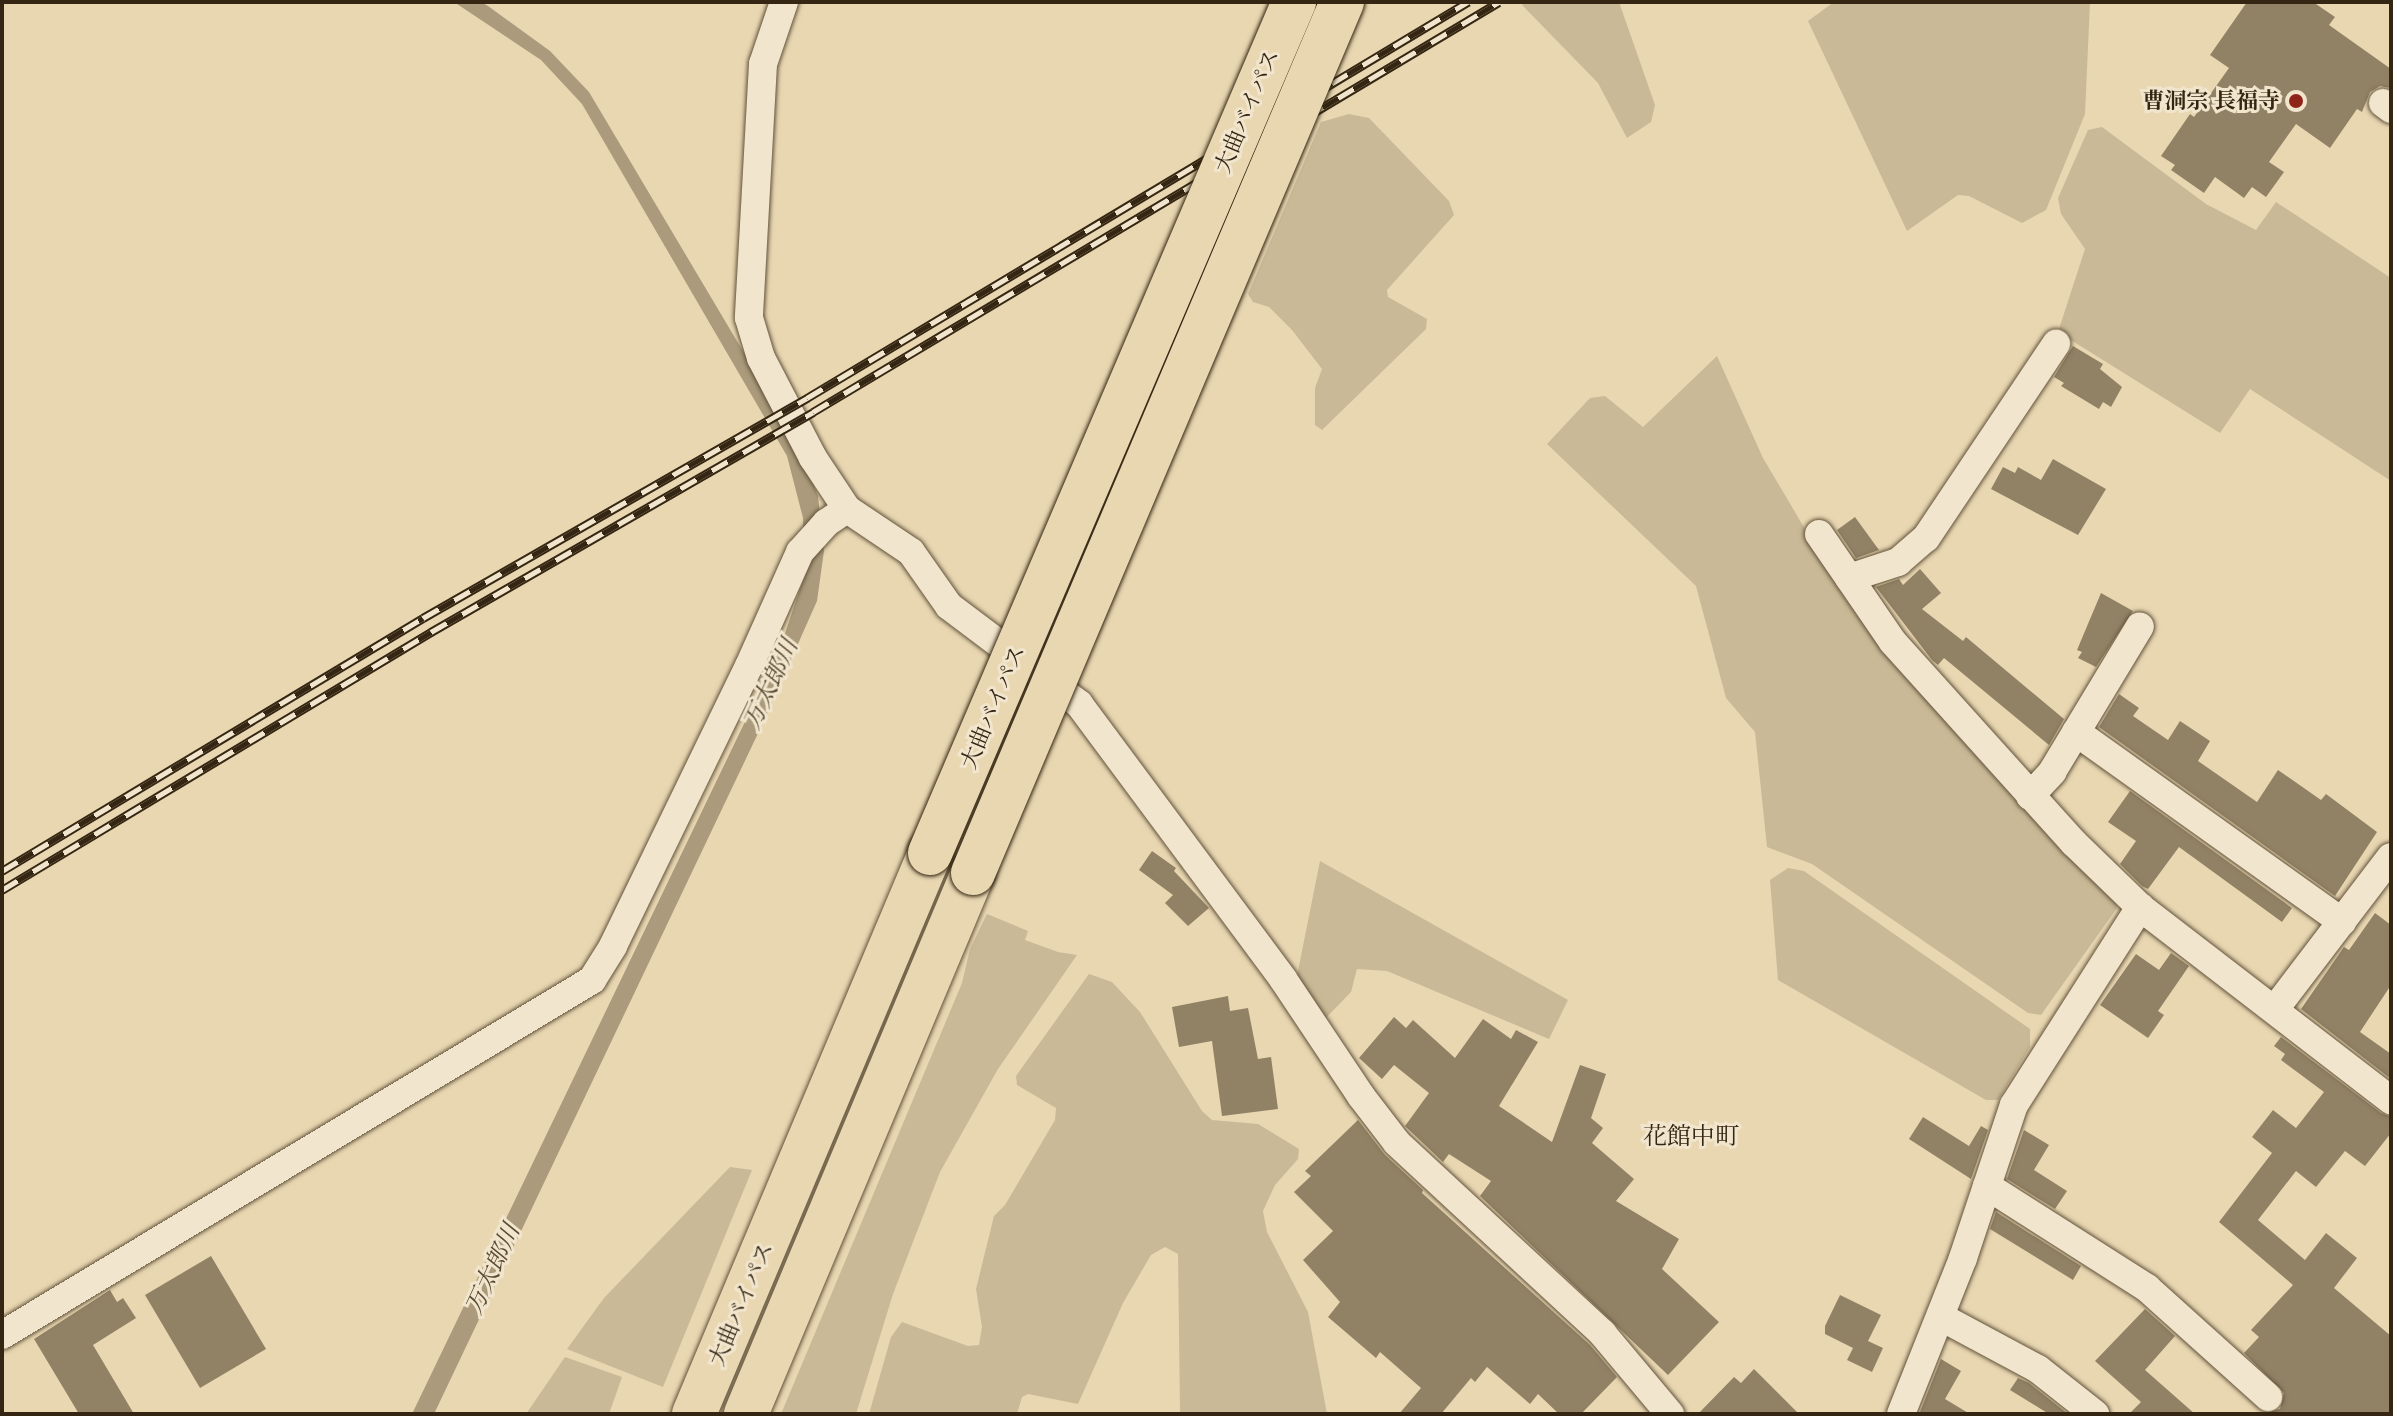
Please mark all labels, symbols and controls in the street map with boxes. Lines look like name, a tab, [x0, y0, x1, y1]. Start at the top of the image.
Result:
street label: 大曲バイパス	[1209, 45, 1285, 177]
place label: 曹洞宗 長福寺	[2142, 88, 2280, 114]
marker: 曹洞宗 長福寺	[2287, 92, 2305, 110]
water label: 万太郎川	[737, 634, 803, 734]
street label: 大曲バイパス	[955, 641, 1031, 773]
district label: 花館中町	[1643, 1122, 1739, 1150]
water label: 万太郎川	[459, 1219, 525, 1319]
street label: 大曲バイパス	[703, 1238, 779, 1370]

